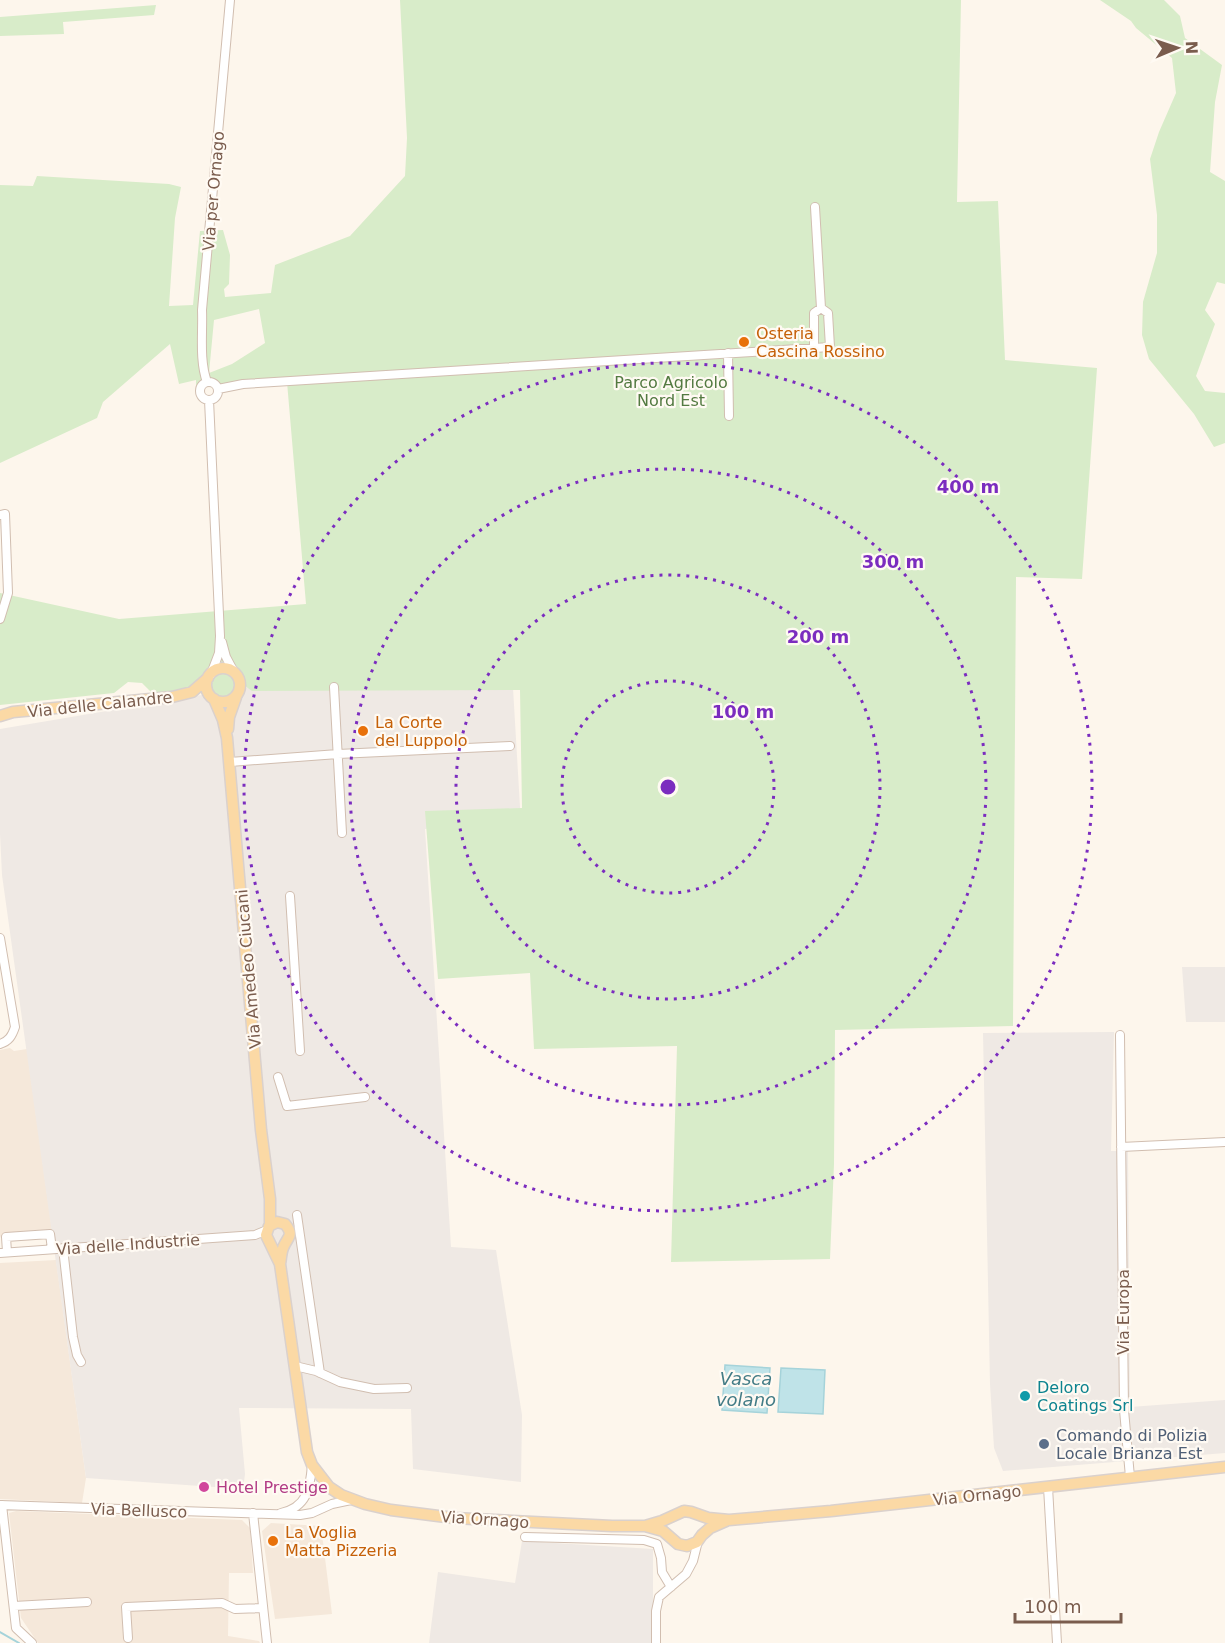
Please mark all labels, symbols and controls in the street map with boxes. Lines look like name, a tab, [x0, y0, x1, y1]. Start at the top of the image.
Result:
north arrow	[1147, 18, 1207, 78]
text: N	[1182, 40, 1201, 55]
street label: Via per Ornago	[199, 130, 228, 252]
place label: Osteria Cascina Rossino	[756, 324, 885, 361]
marker: Osteria Cascina Rossino	[737, 335, 751, 349]
park label: Parco Agricolo Nord Est	[614, 373, 728, 410]
text: 400 m	[937, 476, 999, 497]
text: 300 m	[862, 551, 924, 572]
text: 200 m	[787, 626, 849, 647]
street label: Via delle Calandre	[27, 687, 173, 722]
text: 100 m	[712, 701, 774, 722]
place label: La Corte del Luppolo	[375, 713, 468, 750]
marker: La Corte del Luppolo	[356, 724, 370, 738]
centre of rings	[658, 777, 678, 797]
street label: Via Amedeo Ciucani	[232, 888, 265, 1050]
street label: Via delle Industrie	[55, 1230, 201, 1259]
street label: Via Europa	[1114, 1269, 1133, 1355]
water label: Vasca volano	[716, 1368, 776, 1410]
place label: Deloro Coatings Srl	[1037, 1378, 1133, 1415]
marker: Deloro Coatings Srl	[1018, 1389, 1032, 1403]
place label: Comando di Polizia Locale Brianza Est	[1056, 1426, 1208, 1463]
marker: Comando di Polizia Locale Brianza Est	[1037, 1437, 1051, 1451]
place label: Hotel Prestige	[216, 1478, 328, 1497]
marker: Hotel Prestige	[197, 1480, 211, 1494]
street label: Via Ornago	[932, 1481, 1022, 1510]
street label: Via Bellusco	[90, 1499, 188, 1522]
street label: Via Ornago	[440, 1507, 530, 1532]
place label: La Voglia Matta Pizzeria	[285, 1523, 397, 1560]
marker: La Voglia Matta Pizzeria	[266, 1534, 280, 1548]
scale bar	[1015, 1586, 1122, 1624]
text: 100 m	[1024, 1596, 1082, 1617]

